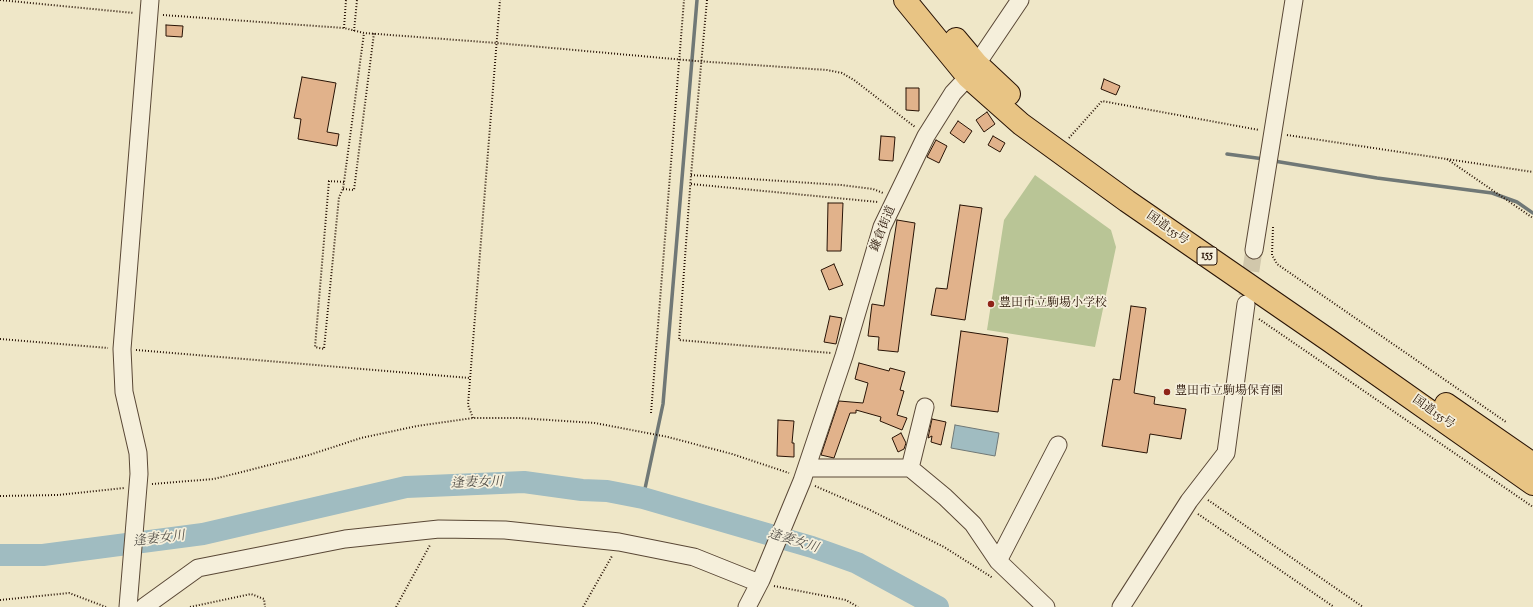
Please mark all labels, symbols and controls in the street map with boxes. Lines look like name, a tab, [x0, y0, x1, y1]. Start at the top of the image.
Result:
street label: 鎌倉街道	[868, 204, 900, 254]
street label: 国道155号	[1143, 209, 1191, 249]
road number: 155	[1197, 247, 1217, 265]
place label: 豊田市立駒場小学校	[999, 297, 1107, 311]
marker: 豊田市立駒場小学校	[986, 299, 996, 309]
place label: 豊田市立駒場保育園	[1175, 385, 1283, 399]
marker: 豊田市立駒場保育園	[1162, 387, 1172, 397]
street label: 国道155号	[1409, 393, 1457, 433]
water label: 逢妻女川	[451, 475, 503, 493]
water label: 逢妻女川	[766, 527, 820, 557]
water label: 逢妻女川	[132, 529, 186, 551]

